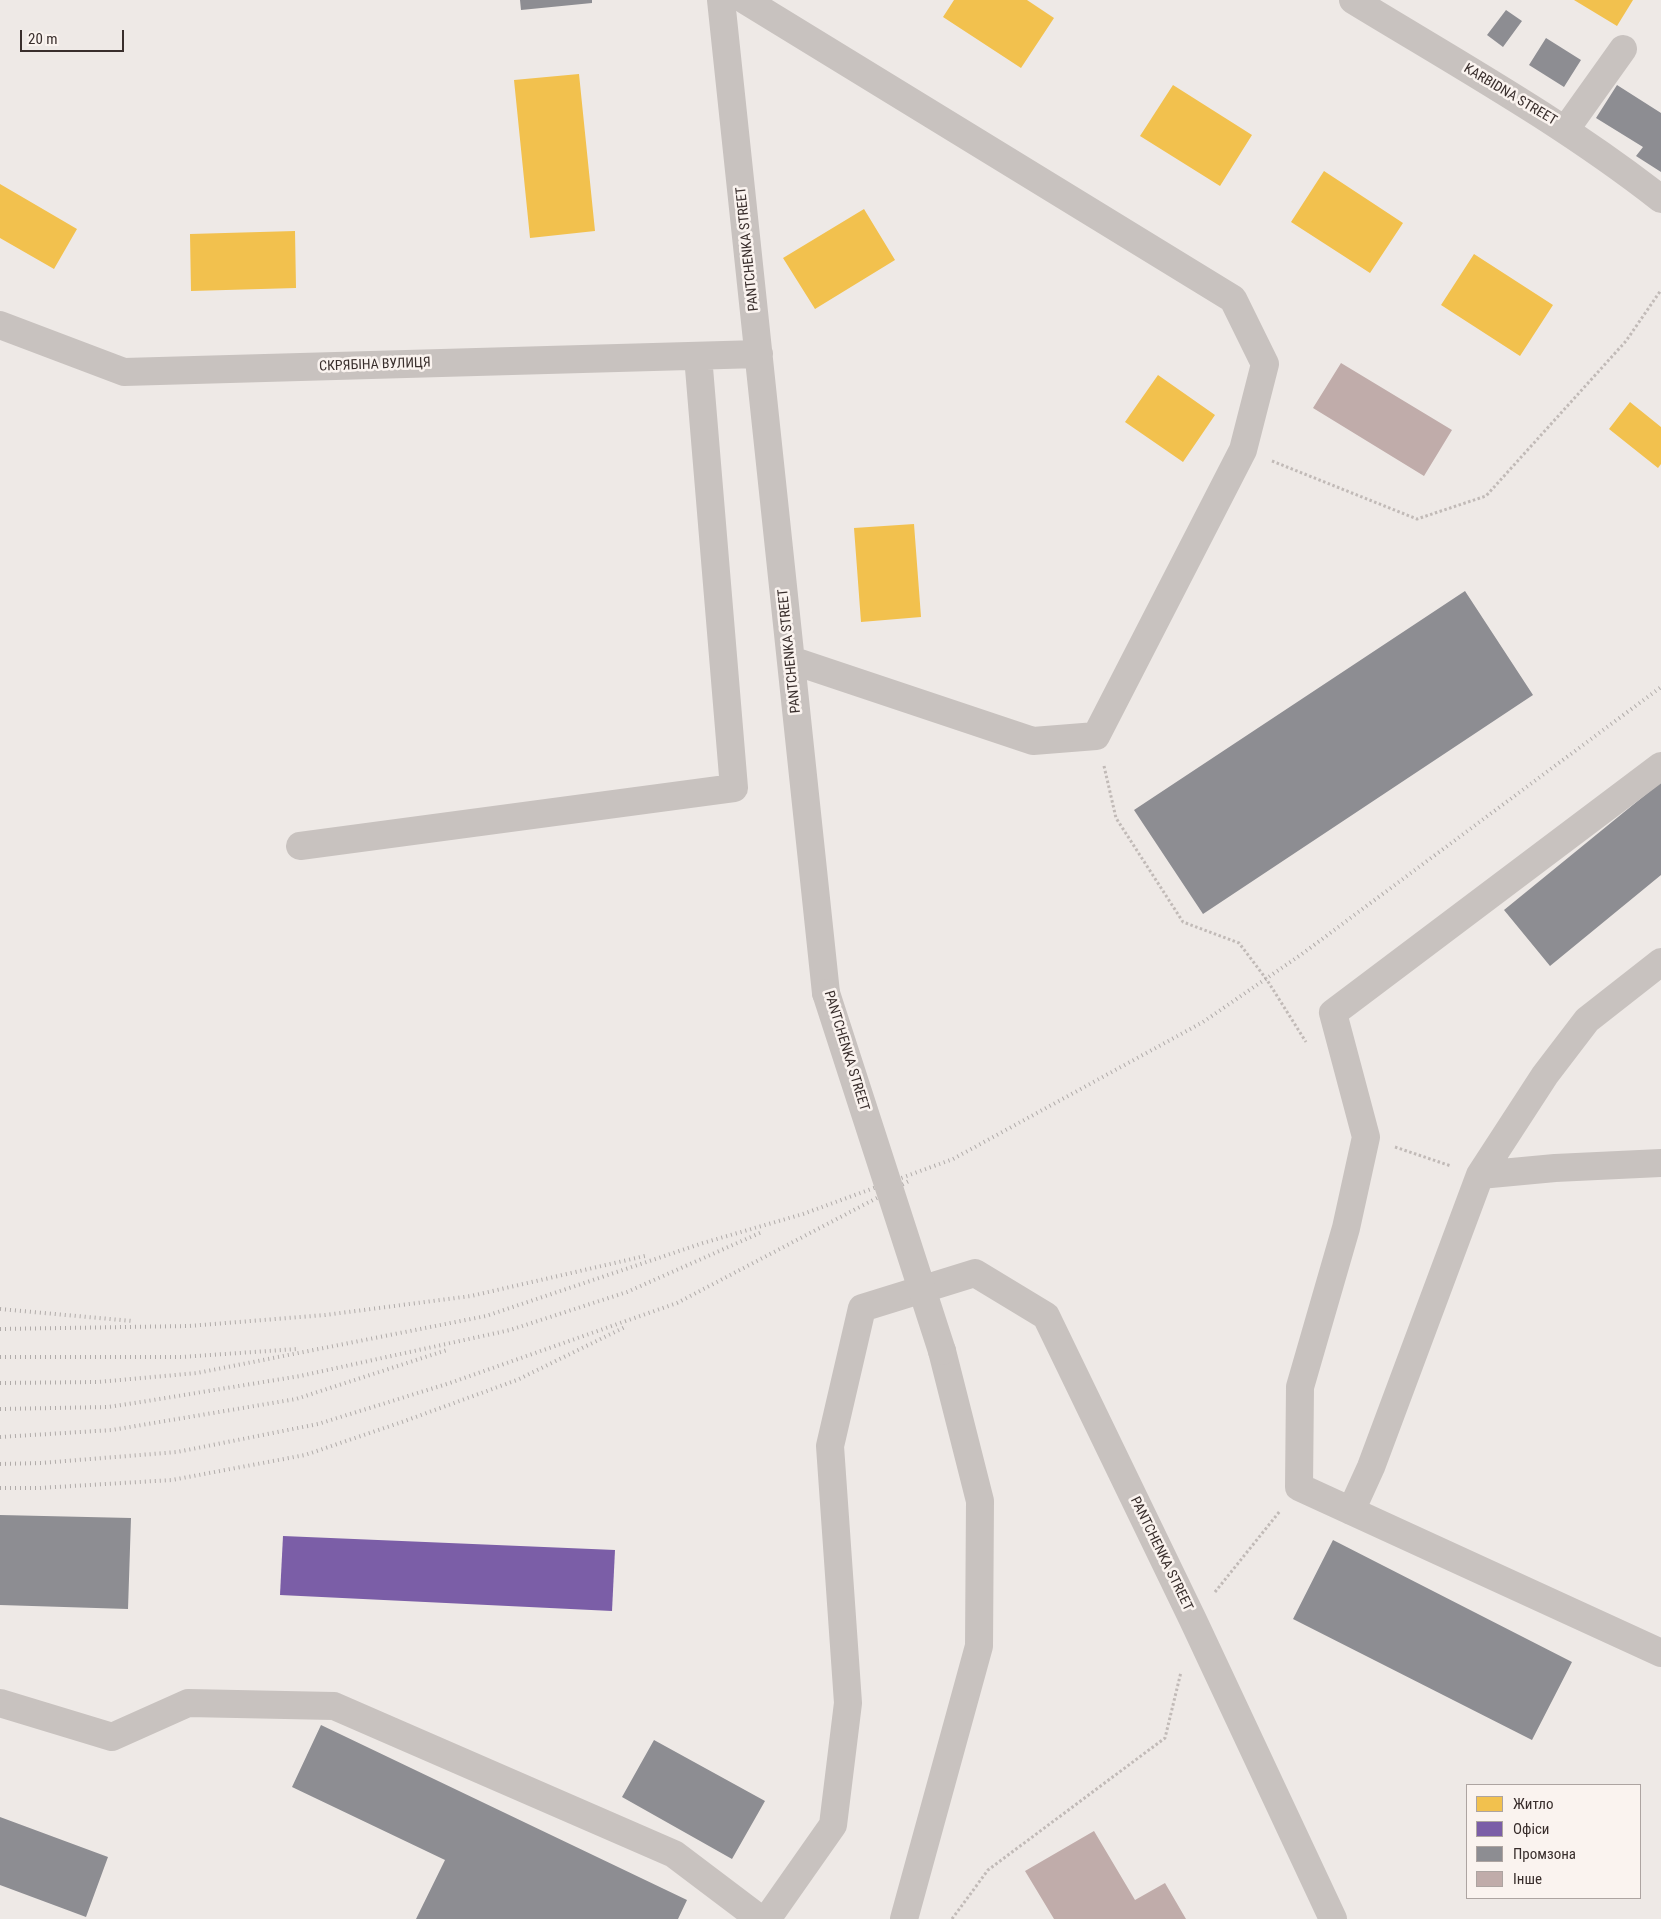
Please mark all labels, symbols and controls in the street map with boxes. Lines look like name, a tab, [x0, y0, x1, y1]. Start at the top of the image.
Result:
scale bar	[22, 20, 126, 52]
text: 20 m	[28, 30, 58, 48]
street label: KARBIDNA STREET	[1460, 61, 1560, 129]
street label: PANTCHENKA STREET	[733, 186, 763, 312]
street label: СКРЯБІНА ВУЛИЦЯ	[319, 355, 431, 375]
street label: PANTCHENKA STREET	[775, 588, 805, 714]
street label: PANTCHENKA STREET	[820, 989, 872, 1113]
street label: PANTCHENKA STREET	[1126, 1494, 1196, 1614]
legend	[1466, 1784, 1641, 1899]
text: Житло	[1513, 1795, 1553, 1813]
text: Офіси	[1513, 1820, 1549, 1838]
text: Промзона	[1513, 1845, 1576, 1863]
text: Інше	[1513, 1870, 1542, 1888]

